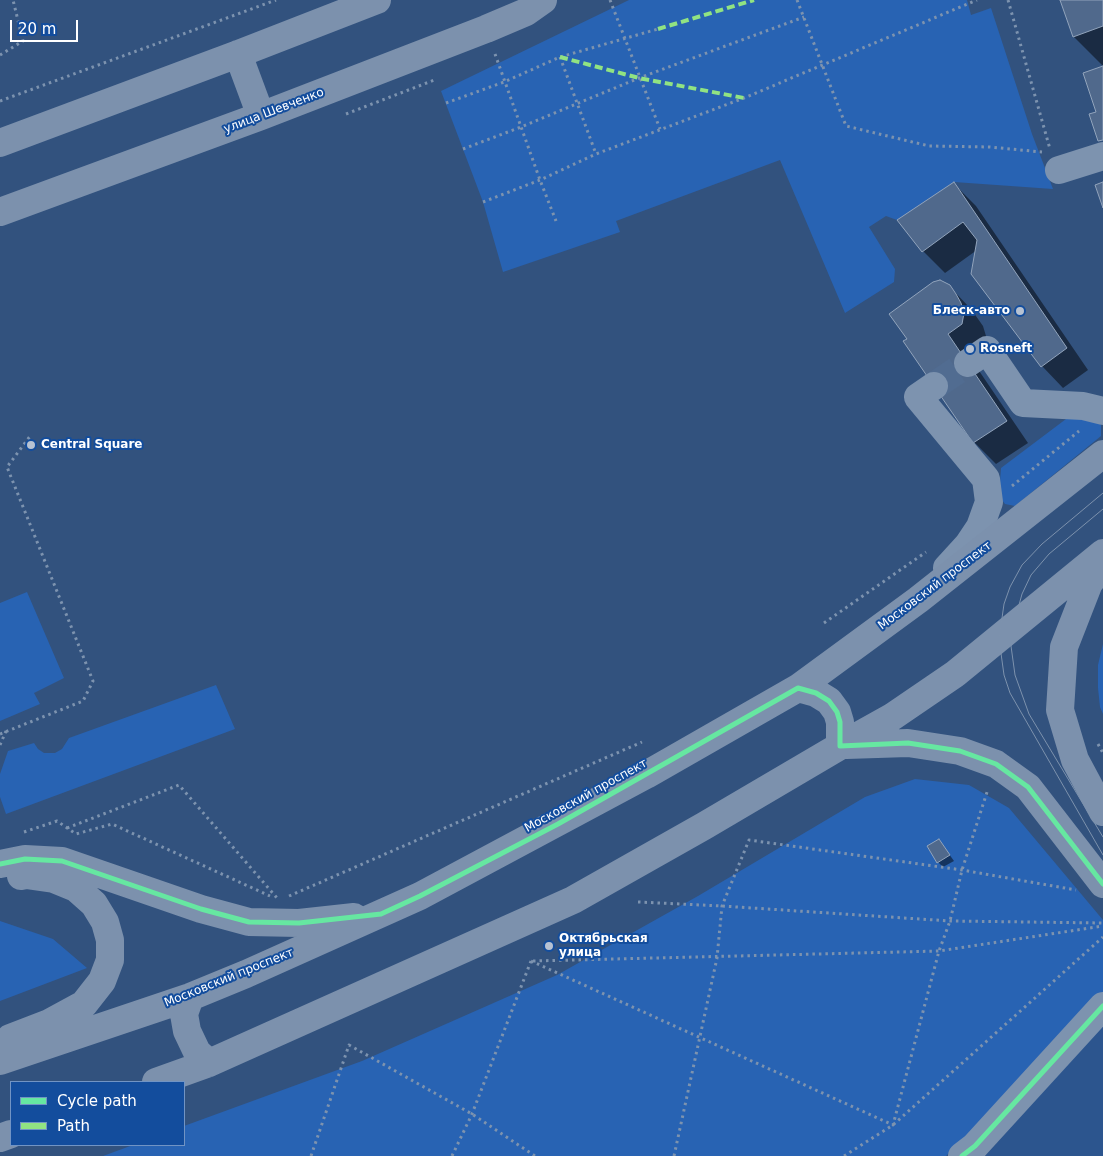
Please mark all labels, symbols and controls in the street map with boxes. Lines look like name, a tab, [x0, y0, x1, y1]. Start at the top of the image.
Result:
scale bar	[12, 10, 80, 42]
text: 20 m	[18, 20, 56, 38]
street label: улица Шевченко	[222, 85, 326, 137]
place label: Блеск-авто	[933, 304, 1010, 318]
marker: Блеск-авто	[1014, 305, 1026, 317]
place label: Rosneft	[980, 342, 1032, 356]
marker: Rosneft	[964, 343, 976, 355]
place label: Central Square	[41, 438, 142, 452]
marker: Central Square	[25, 439, 37, 451]
street label: Московский проспект	[876, 539, 994, 633]
street label: Московский проспект	[522, 756, 650, 836]
place label: Октябрьская улица	[559, 932, 648, 960]
marker: Октябрьская улица	[543, 940, 555, 952]
street label: Московский проспект	[162, 945, 296, 1011]
legend	[10, 1081, 185, 1146]
text: Cycle path	[57, 1092, 137, 1110]
text: Path	[57, 1117, 90, 1135]

